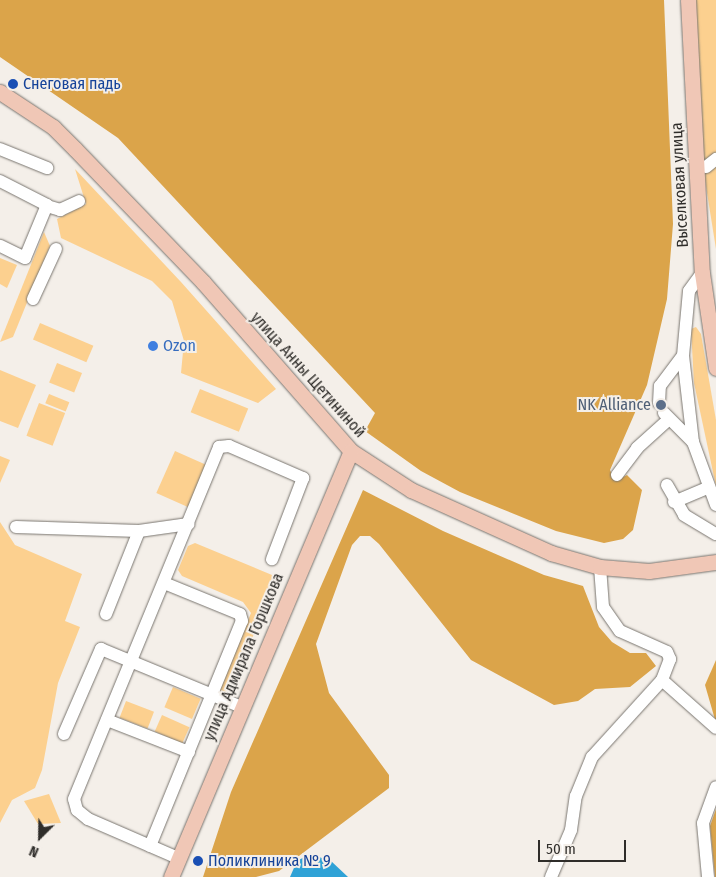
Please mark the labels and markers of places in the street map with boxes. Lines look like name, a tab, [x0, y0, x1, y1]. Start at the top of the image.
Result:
place label: Снеговая падь	[23, 74, 121, 94]
marker: Снеговая падь	[7, 78, 19, 90]
place label: Ozon	[163, 336, 196, 356]
marker: Ozon	[147, 340, 159, 352]
place label: NK Alliance	[577, 395, 651, 415]
marker: NK Alliance	[655, 399, 667, 411]
place label: Поликлиника № 9	[208, 851, 331, 871]
marker: Поликлиника № 9	[192, 855, 204, 867]

